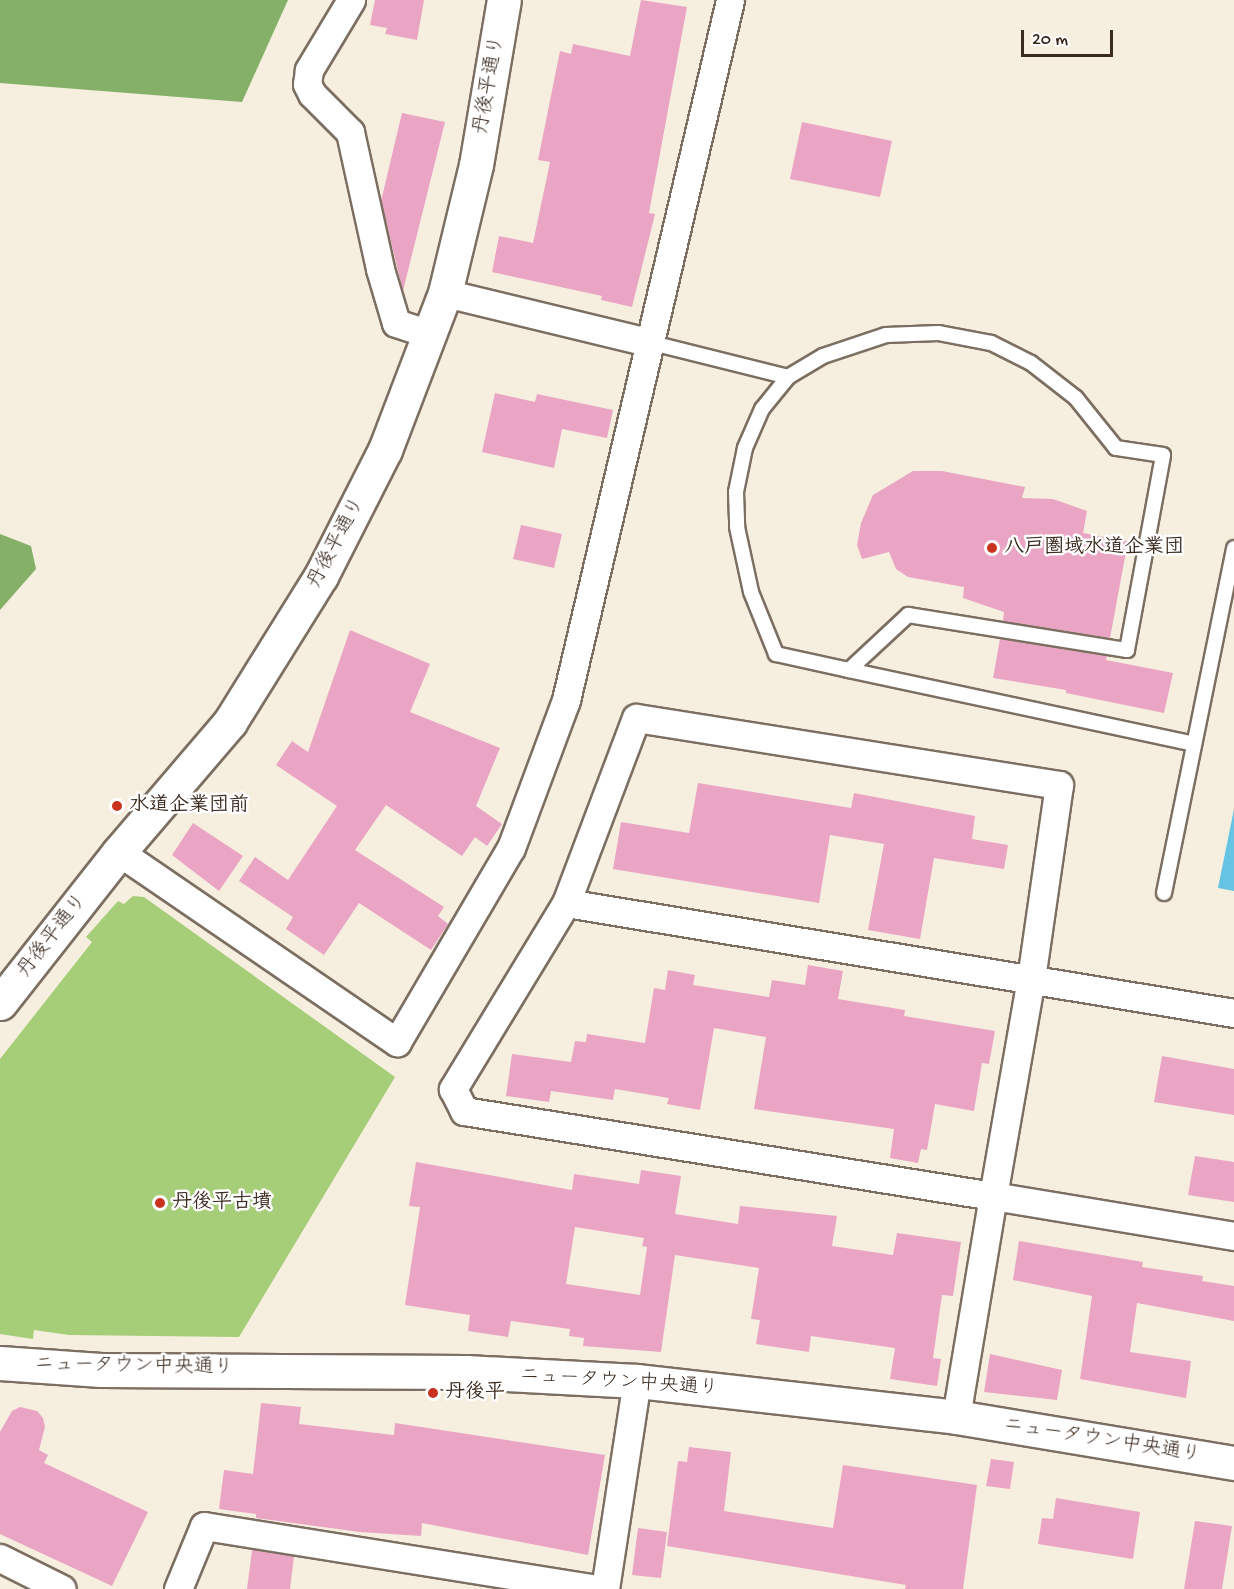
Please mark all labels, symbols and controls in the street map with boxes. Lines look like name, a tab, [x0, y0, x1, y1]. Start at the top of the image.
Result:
scale bar	[1024, 18, 1116, 56]
text: 20 m	[1032, 30, 1068, 51]
street label: 丹後平通り	[469, 34, 511, 136]
street label: 丹後平通り	[303, 493, 371, 593]
place label: 八戸圏域水道企業団	[1004, 536, 1184, 560]
marker: 八戸圏域水道企業団	[985, 541, 999, 555]
place label: 水道企業団前	[129, 794, 249, 818]
marker: 水道企業団前	[110, 799, 124, 813]
street label: 丹後平通り	[13, 889, 93, 983]
place label: 丹後平古墳	[172, 1191, 272, 1215]
marker: 丹後平古墳	[153, 1196, 167, 1210]
street label: ニュータウン中央通り	[34, 1353, 234, 1381]
street label: ニュータウン中央通り	[518, 1364, 720, 1402]
place label: 丹後平	[445, 1381, 505, 1405]
marker: 丹後平	[426, 1386, 440, 1400]
street label: ニュータウン中央通り	[1001, 1414, 1203, 1468]

